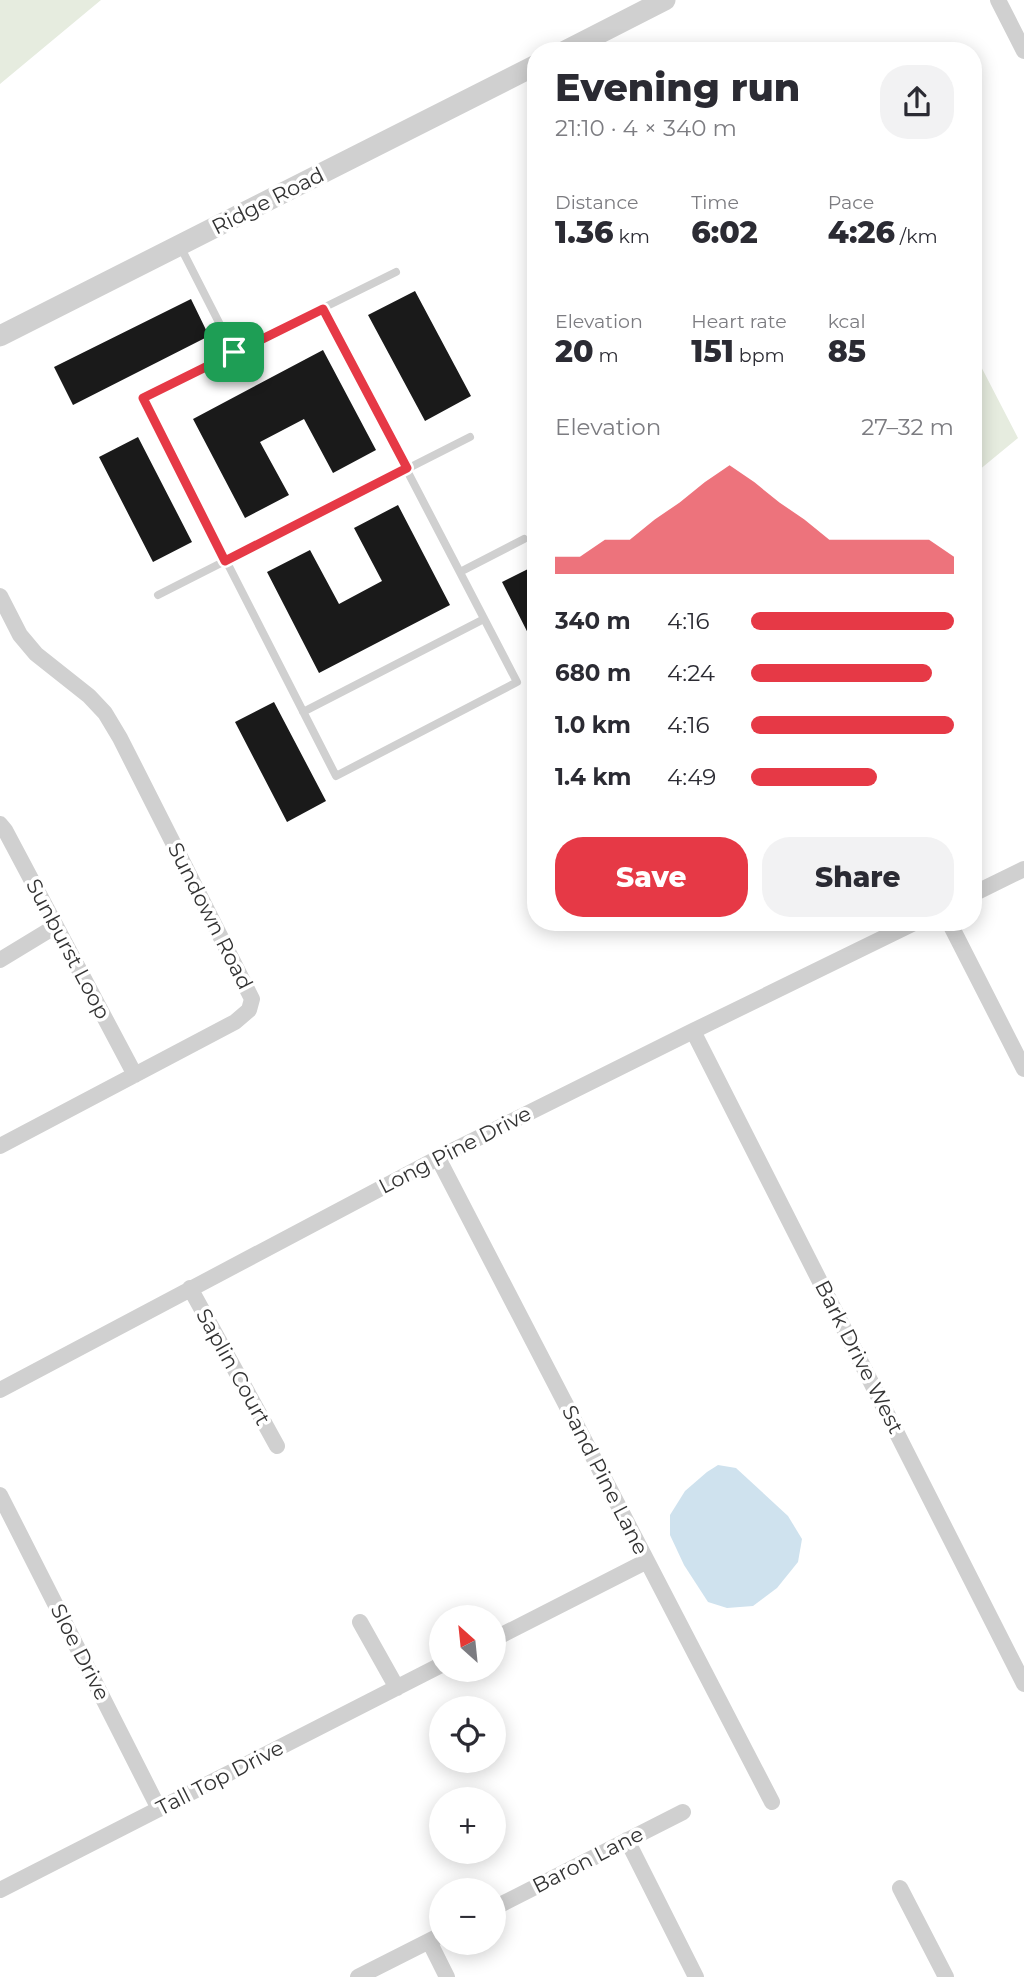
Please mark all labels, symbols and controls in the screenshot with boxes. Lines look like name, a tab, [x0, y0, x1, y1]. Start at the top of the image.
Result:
text: Evening run	[555, 64, 800, 111]
button: share	[880, 65, 954, 139]
text: 21:10 · 4 × 340 m	[555, 114, 737, 142]
street label: Ridge Road	[207, 162, 328, 240]
text: Distance	[555, 191, 638, 214]
text: Time	[691, 191, 739, 214]
text: Pace	[828, 191, 874, 214]
text: 1.36	[555, 214, 614, 251]
text: 6:02	[691, 214, 758, 251]
text: 4:26	[828, 214, 895, 251]
text: km	[614, 225, 650, 248]
text: /km	[895, 225, 938, 248]
text: Elevation	[555, 310, 643, 333]
text: Heart rate	[691, 310, 787, 333]
text: kcal	[828, 310, 866, 333]
pin	[204, 322, 264, 382]
icon: arrive	[215, 333, 253, 371]
text: 20	[555, 333, 594, 370]
text: 151	[691, 333, 734, 370]
text: 85	[828, 333, 866, 370]
text: m	[594, 344, 619, 367]
text: bpm	[734, 344, 785, 367]
text: Elevation	[555, 413, 661, 441]
text: 27–32 m	[861, 413, 954, 441]
text: 340 m	[555, 607, 631, 635]
text: 4:16	[667, 607, 710, 635]
text: 680 m	[555, 659, 631, 687]
text: 4:24	[667, 659, 715, 687]
text: 1.0 km	[555, 711, 631, 739]
text: 4:16	[667, 711, 710, 739]
text: 1.4 km	[555, 763, 632, 791]
text: 4:49	[667, 763, 716, 791]
button: Save	[555, 837, 748, 917]
button: Share	[762, 837, 954, 917]
street label: Sundown Road	[163, 838, 258, 993]
street label: Sunburst Loop	[21, 874, 116, 1023]
street label: Long Pine Drive	[374, 1100, 535, 1199]
street label: Bark Drive West	[810, 1276, 909, 1438]
street label: Saplin Court	[191, 1304, 276, 1429]
street label: Sand Pine Lane	[557, 1401, 654, 1559]
street label: Sloe Drive	[45, 1599, 115, 1704]
north arrow	[429, 1605, 506, 1682]
map controls	[429, 1605, 506, 1955]
button: locate	[429, 1696, 506, 1773]
street label: Tall Top Drive	[152, 1735, 288, 1820]
button: +	[429, 1787, 506, 1864]
street label: Baron Lane	[528, 1821, 647, 1898]
button: −	[429, 1878, 506, 1955]

